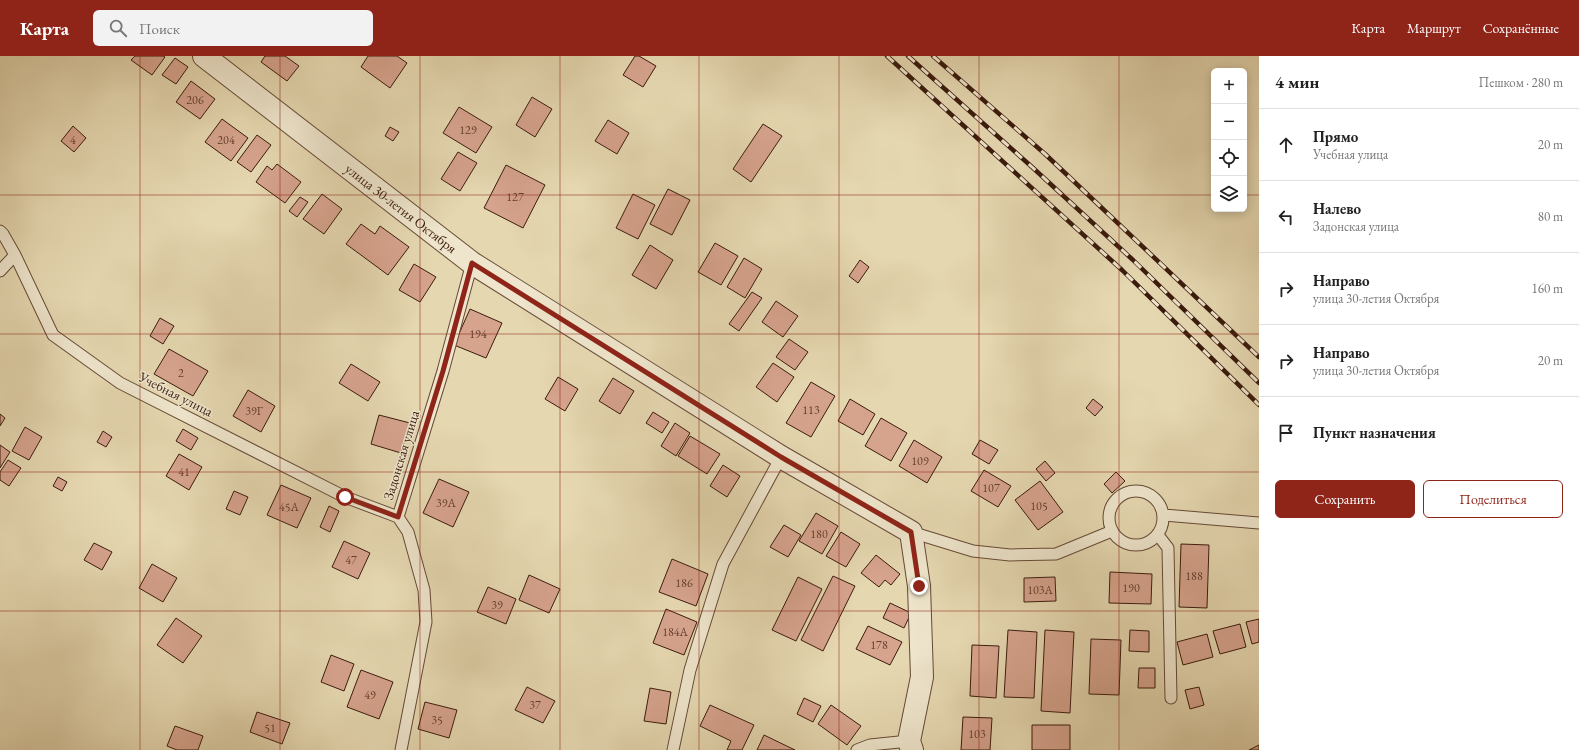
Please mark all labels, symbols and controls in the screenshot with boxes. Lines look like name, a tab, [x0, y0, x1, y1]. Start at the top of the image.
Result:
search box	[93, 10, 373, 46]
text: Карта	[20, 16, 69, 41]
icon: search	[107, 17, 129, 39]
text: Поиск	[139, 19, 180, 38]
text: Карта	[1352, 19, 1385, 37]
text: Маршрут	[1407, 19, 1461, 37]
text: Сохранённые	[1483, 19, 1559, 37]
map controls	[1211, 68, 1247, 212]
button: +	[1211, 68, 1247, 104]
text: 4 мин	[1275, 71, 1319, 93]
text: Пешком · 280 m	[1479, 74, 1563, 91]
house number: 206	[186, 92, 204, 108]
button: −	[1211, 104, 1247, 140]
house number: 129	[459, 122, 477, 138]
text: Прямо	[1313, 127, 1358, 146]
house number: 4	[70, 132, 76, 148]
house number: 204	[217, 132, 235, 148]
icon: ahead	[1275, 134, 1297, 156]
text: 20 m	[1538, 136, 1563, 153]
button: locate	[1211, 140, 1247, 176]
text: Учебная улица	[1313, 146, 1388, 163]
street label: улица 30-летия Октября	[342, 159, 460, 257]
button: layers	[1211, 176, 1247, 212]
house number: 127	[506, 189, 524, 205]
text: Налево	[1313, 199, 1361, 218]
icon: left	[1275, 206, 1297, 228]
text: 80 m	[1538, 208, 1563, 225]
text: Задонская улица	[1313, 218, 1399, 235]
text: Направо	[1313, 271, 1370, 290]
icon: right	[1275, 278, 1297, 300]
text: 160 m	[1532, 280, 1563, 297]
text: улица 30-летия Октября	[1313, 290, 1439, 307]
house number: 194	[469, 326, 487, 342]
text: Направо	[1313, 343, 1370, 362]
icon: right	[1275, 350, 1297, 372]
text: 20 m	[1538, 352, 1563, 369]
text: улица 30-летия Октября	[1313, 362, 1439, 379]
house number: 2	[178, 365, 184, 381]
street label: Учебная улица	[135, 367, 217, 421]
house number: 113	[802, 402, 820, 418]
house number: 39Г	[245, 403, 264, 419]
street label: Задонская улица	[379, 408, 423, 502]
icon: arrive	[1275, 422, 1297, 444]
text: Пункт назначения	[1313, 423, 1436, 442]
house number: 109	[911, 453, 929, 469]
house number: 41	[178, 464, 190, 480]
house number: 107	[982, 480, 1000, 496]
button: Сохранить	[1275, 480, 1415, 518]
button: Поделиться	[1423, 480, 1563, 518]
route start	[336, 488, 354, 506]
house number: 39А	[436, 495, 457, 511]
house number: 105	[1030, 498, 1048, 514]
house number: 45А	[279, 499, 300, 515]
house number: 180	[810, 526, 828, 542]
house number: 47	[345, 552, 357, 568]
house number: 188	[1185, 568, 1203, 584]
house number: 186	[675, 575, 693, 591]
route end	[910, 577, 928, 595]
house number: 190	[1122, 580, 1140, 596]
house number: 103А	[1027, 582, 1053, 598]
house number: 39	[491, 597, 503, 613]
house number: 184А	[662, 624, 688, 640]
house number: 178	[870, 637, 888, 653]
house number: 49	[364, 687, 376, 703]
house number: 37	[529, 697, 541, 713]
house number: 35	[431, 712, 443, 728]
house number: 51	[264, 720, 276, 736]
house number: 103	[968, 726, 986, 742]

